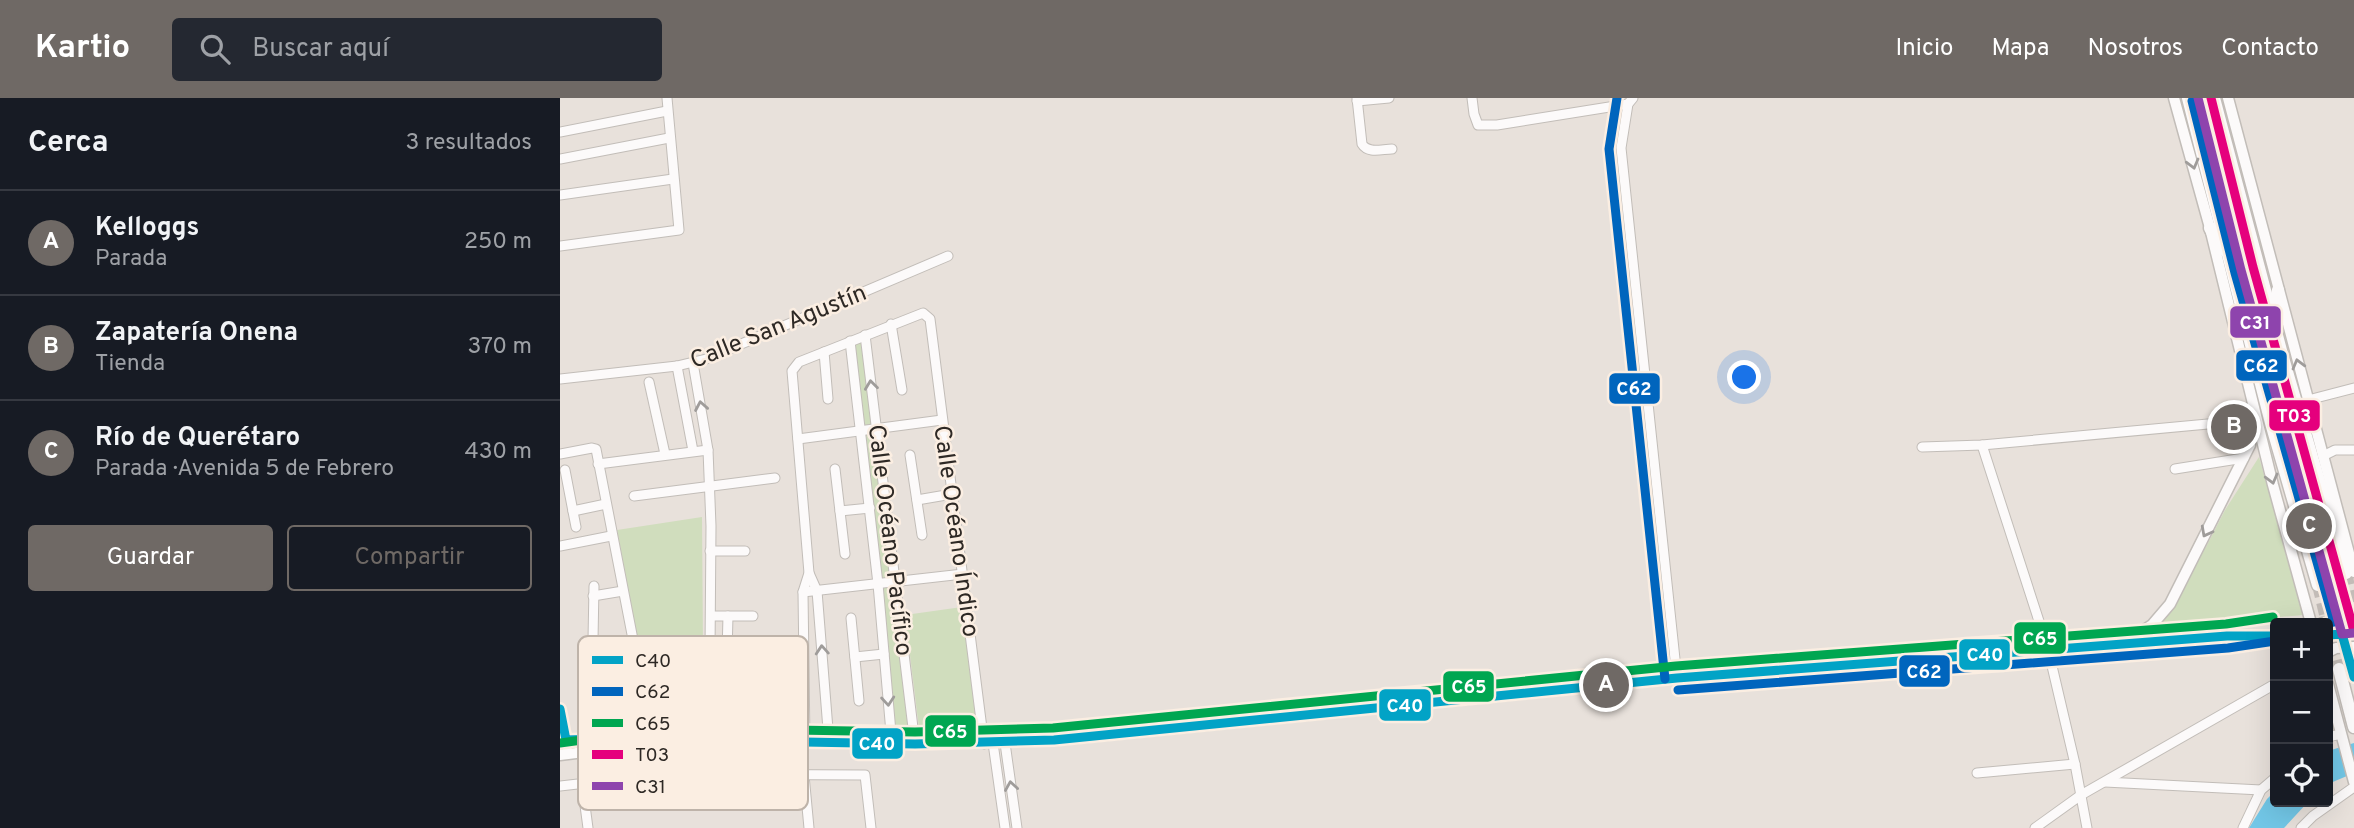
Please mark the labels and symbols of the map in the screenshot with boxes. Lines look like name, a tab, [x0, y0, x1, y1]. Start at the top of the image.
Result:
one-way arrow	[2184, 158, 2199, 170]
street label: Calle San Agustín	[686, 279, 871, 377]
line badge: C31	[2229, 305, 2282, 339]
text: C31	[2239, 312, 2271, 336]
line badge: C62	[2235, 349, 2288, 382]
text: C62	[2243, 355, 2279, 379]
one-way arrow	[2292, 358, 2306, 370]
your location	[1727, 360, 1761, 394]
line badge: C62	[1608, 372, 1661, 405]
text: C62	[1616, 378, 1652, 402]
one-way arrow	[864, 379, 879, 390]
line badge: T03	[2268, 399, 2321, 432]
one-way arrow	[694, 400, 709, 412]
pin: B	[2211, 401, 2257, 453]
text: T03	[2277, 405, 2311, 429]
street label: Calle Océano Pacífico	[860, 423, 918, 658]
street label: Calle Océano Índico	[925, 423, 987, 639]
one-way arrow	[2264, 473, 2278, 485]
pin: C	[2286, 500, 2332, 552]
one-way arrow	[2201, 525, 2214, 537]
line badge: C65	[2013, 621, 2067, 655]
text: C65	[2022, 628, 2058, 652]
legend	[578, 636, 808, 810]
line badge: C40	[1958, 638, 2011, 671]
one-way arrow	[815, 644, 830, 655]
text: C40	[1967, 644, 2003, 668]
text: C40	[635, 650, 671, 674]
line badge: C62	[1898, 654, 1951, 688]
pin: A	[1583, 659, 1629, 711]
text: C62	[1906, 661, 1942, 685]
line badge: C65	[1442, 670, 1495, 703]
text: C65	[1451, 676, 1487, 700]
text: C62	[635, 681, 670, 705]
line badge: C40	[1378, 688, 1432, 722]
text: C40	[1387, 695, 1423, 719]
one-way arrow	[880, 696, 895, 707]
text: C65	[635, 713, 670, 737]
line badge: C65	[924, 714, 977, 748]
text: C65	[932, 721, 968, 745]
line badge: C40	[851, 727, 904, 760]
text: C40	[859, 733, 895, 757]
text: T03	[635, 744, 669, 768]
text: C31	[635, 776, 666, 800]
one-way arrow	[1004, 780, 1019, 791]

